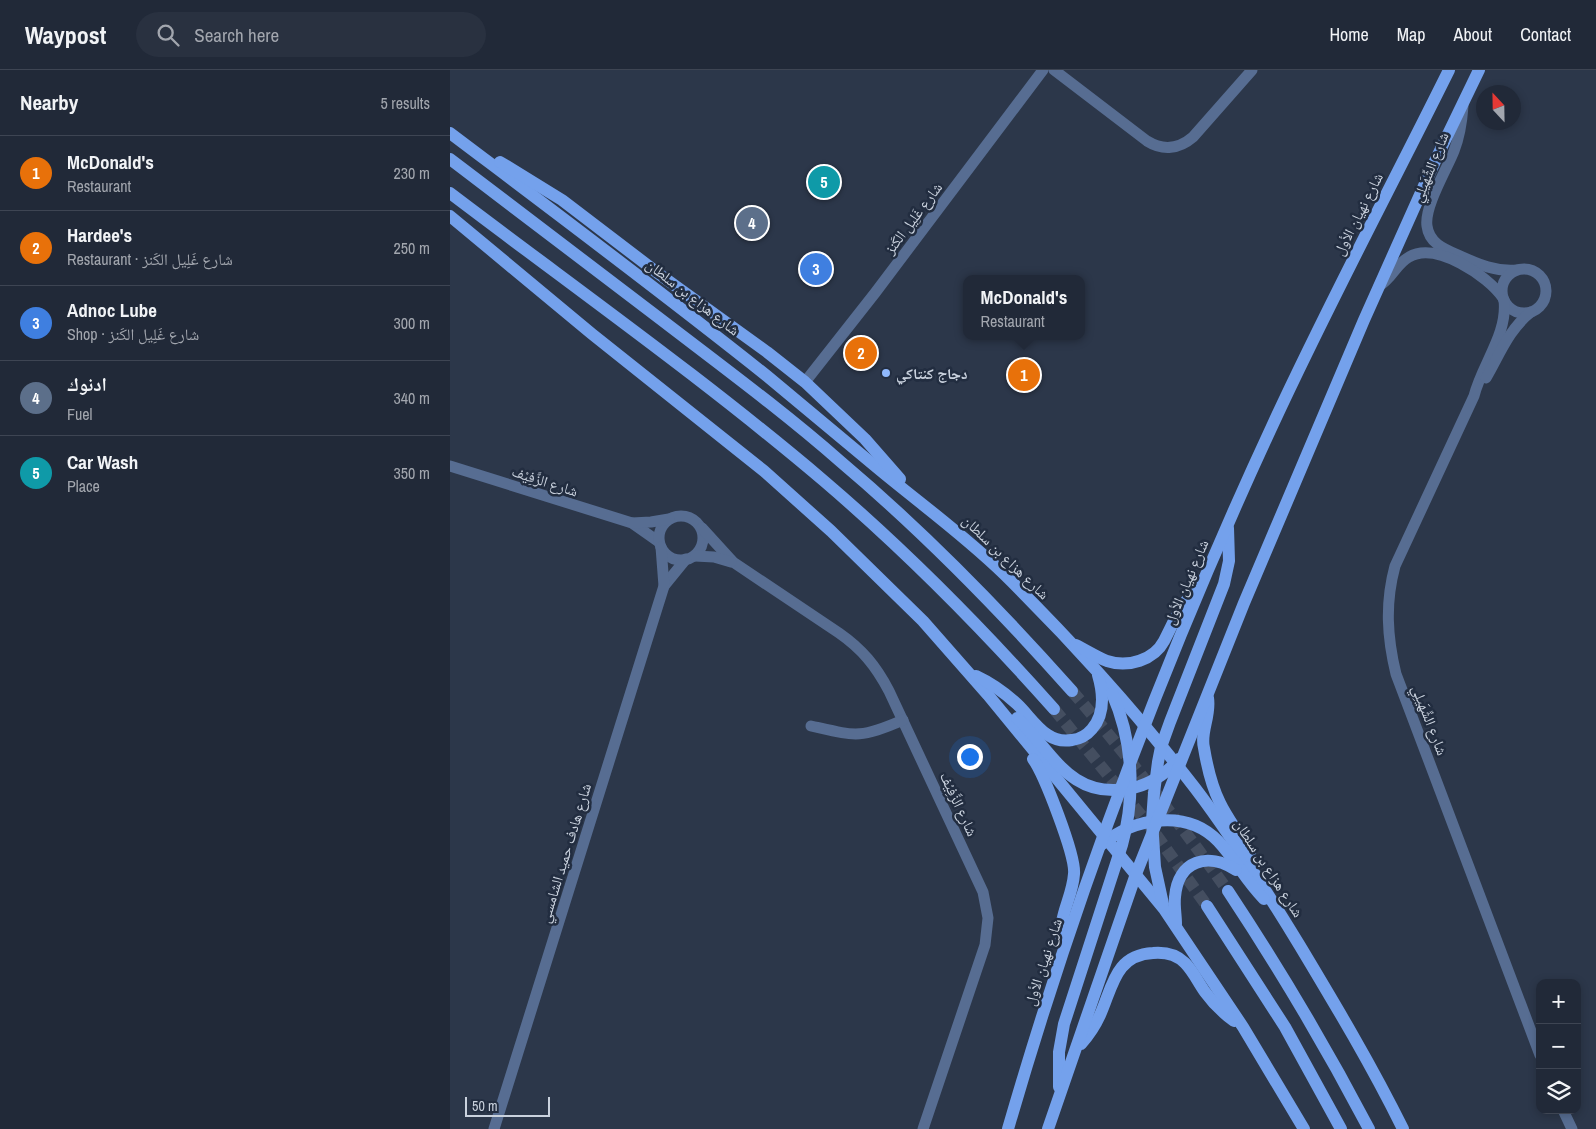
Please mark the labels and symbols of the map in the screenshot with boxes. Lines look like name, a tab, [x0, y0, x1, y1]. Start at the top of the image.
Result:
north arrow	[1476, 85, 1521, 130]
street label: شارع الشِّهَيلِي	[1406, 129, 1455, 206]
pin: 5	[808, 163, 840, 201]
street label: شارع نهيان الأول	[1328, 169, 1388, 259]
street label: شارع غَلِيل الكَنز	[878, 178, 947, 259]
pin: 4	[736, 204, 768, 242]
pin: 3	[800, 250, 832, 288]
street label: شارع هزاع بن سلطان	[642, 254, 744, 340]
pin: 2	[845, 334, 877, 372]
pin: 1	[1008, 356, 1040, 394]
place label: دجاج كنتاكي	[896, 363, 968, 385]
marker: دجاج كنتاكي	[880, 367, 892, 379]
street label: شارع الزَّفِيْف	[509, 460, 581, 502]
street label: شارع هزاع بن سلطان	[958, 510, 1054, 604]
street label: شارع نهيان الأول	[1159, 536, 1213, 628]
street label: شارع الشِّهَيلِي	[1405, 682, 1453, 759]
your location	[957, 744, 983, 770]
street label: شارع الزَّفِيْف	[935, 768, 983, 840]
street label: شارع هادف حميد الشامسي	[534, 781, 598, 926]
street label: شارع هزاع بن سلطان	[1229, 815, 1309, 921]
street label: شارع نهيان الأول	[1019, 916, 1067, 1008]
scale bar	[465, 1094, 550, 1117]

